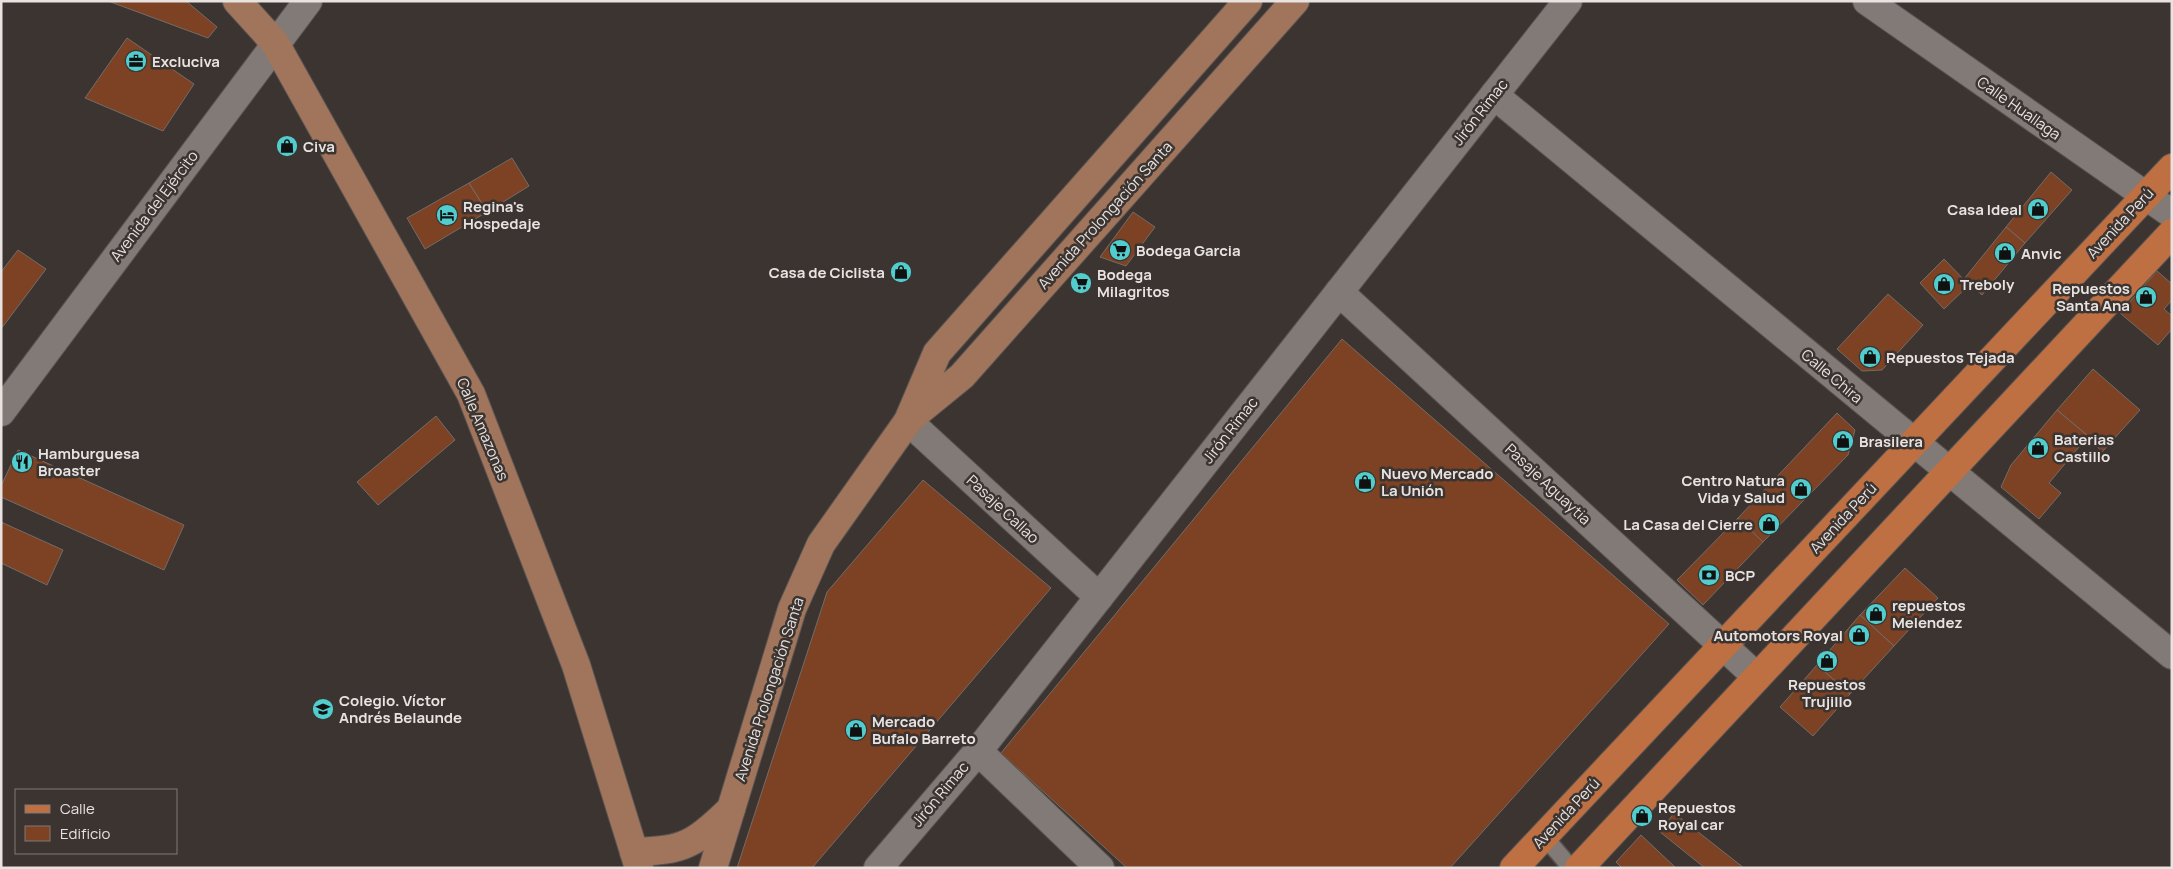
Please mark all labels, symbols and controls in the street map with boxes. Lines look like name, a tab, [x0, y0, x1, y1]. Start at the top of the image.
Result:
office icon: Excluciva	[124, 49, 148, 73]
place label: Excluciva	[152, 51, 220, 72]
street label: Calle Huallaga	[1973, 71, 2065, 145]
street label: Jirón Rimac	[1447, 74, 1513, 150]
shop icon: Civa	[275, 134, 299, 158]
place label: Civa	[303, 136, 335, 157]
street label: Avenida Prolongación Santa	[1033, 137, 1177, 293]
street label: Avenida del Ejército	[105, 146, 203, 266]
street label: Avenida Perú	[2082, 183, 2158, 263]
place label: Regina's Hospedaje	[463, 196, 541, 234]
shop icon: Casa Ideal	[2026, 197, 2050, 221]
place label: Casa Ideal	[1947, 199, 2022, 220]
hotel icon: Regina's Hospedaje	[435, 203, 459, 227]
supermarket icon: Bodega Garcia	[1108, 238, 1132, 262]
place label: Bodega Garcia	[1136, 240, 1241, 261]
shop icon: Anvic	[1993, 241, 2017, 265]
place label: Anvic	[2021, 243, 2062, 264]
shop icon: Casa de Ciclista	[889, 260, 913, 284]
place label: Casa de Ciclista	[769, 262, 885, 283]
place label: Bodega Milagritos	[1097, 264, 1170, 302]
supermarket icon: Bodega Milagritos	[1069, 271, 1093, 295]
shop icon: Treboly	[1932, 272, 1956, 296]
place label: Treboly	[1960, 274, 2015, 295]
place label: Repuestos Santa Ana	[2052, 278, 2130, 316]
shop icon: Repuestos Santa Ana	[2134, 285, 2158, 309]
street label: Calle Chira	[1797, 344, 1867, 408]
shop icon: Repuestos Tejada	[1858, 345, 1882, 369]
place label: Repuestos Tejada	[1886, 347, 2015, 368]
street label: Calle Amazonas	[452, 374, 514, 484]
street label: Jirón Rimac	[1197, 392, 1263, 468]
shop icon: Brasilera	[1831, 429, 1855, 453]
place label: Baterias Castillo	[2054, 429, 2114, 467]
place label: Brasilera	[1859, 431, 1923, 452]
shop icon: Baterias Castillo	[2026, 436, 2050, 460]
street label: Pasaje Aguaytia	[1501, 439, 1595, 529]
place label: Hamburguesa Broaster	[38, 443, 140, 481]
restaurant icon: Hamburguesa Broaster	[10, 450, 34, 474]
place label: Nuevo Mercado La Unión	[1381, 463, 1494, 501]
street label: Pasaje Callao	[962, 470, 1044, 548]
shop icon: Nuevo Mercado La Unión	[1353, 470, 1377, 494]
place label: Centro Natura Vida y Salud	[1681, 470, 1785, 508]
shop icon: Centro Natura Vida y Salud	[1789, 477, 1813, 501]
street label: Avenida Perú	[1805, 478, 1881, 558]
shop icon: La Casa del Cierre	[1757, 512, 1781, 536]
place label: La Casa del Cierre	[1623, 514, 1753, 535]
bank icon: BCP	[1697, 563, 1721, 587]
place label: BCP	[1725, 565, 1756, 586]
street label: Avenida Prolongación Santa	[729, 594, 809, 784]
place label: repuestos Melendez	[1892, 595, 1966, 633]
shop icon: repuestos Melendez	[1864, 602, 1888, 626]
shop icon: Automotors Royal	[1847, 623, 1871, 647]
place label: Automotors Royal	[1714, 625, 1843, 646]
shop icon: Repuestos Trujillo	[1815, 649, 1839, 673]
place label: Repuestos Trujillo	[1788, 674, 1866, 712]
place label: Colegio. Víctor Andrés Belaunde	[339, 690, 462, 728]
school or university icon: Colegio. Víctor Andrés Belaunde	[311, 697, 335, 721]
place label: Mercado Bufalo Barreto	[872, 711, 976, 749]
shop icon: Mercado Bufalo Barreto	[844, 718, 868, 742]
street label: Jirón Rimac	[907, 757, 973, 831]
street label: Avenida Perú	[1528, 773, 1604, 853]
legend	[15, 789, 178, 854]
place label: Repuestos Royal car	[1658, 797, 1736, 835]
text: Calle	[60, 798, 95, 819]
shop icon: Repuestos Royal car	[1630, 804, 1654, 828]
text: Edificio	[60, 823, 111, 844]

